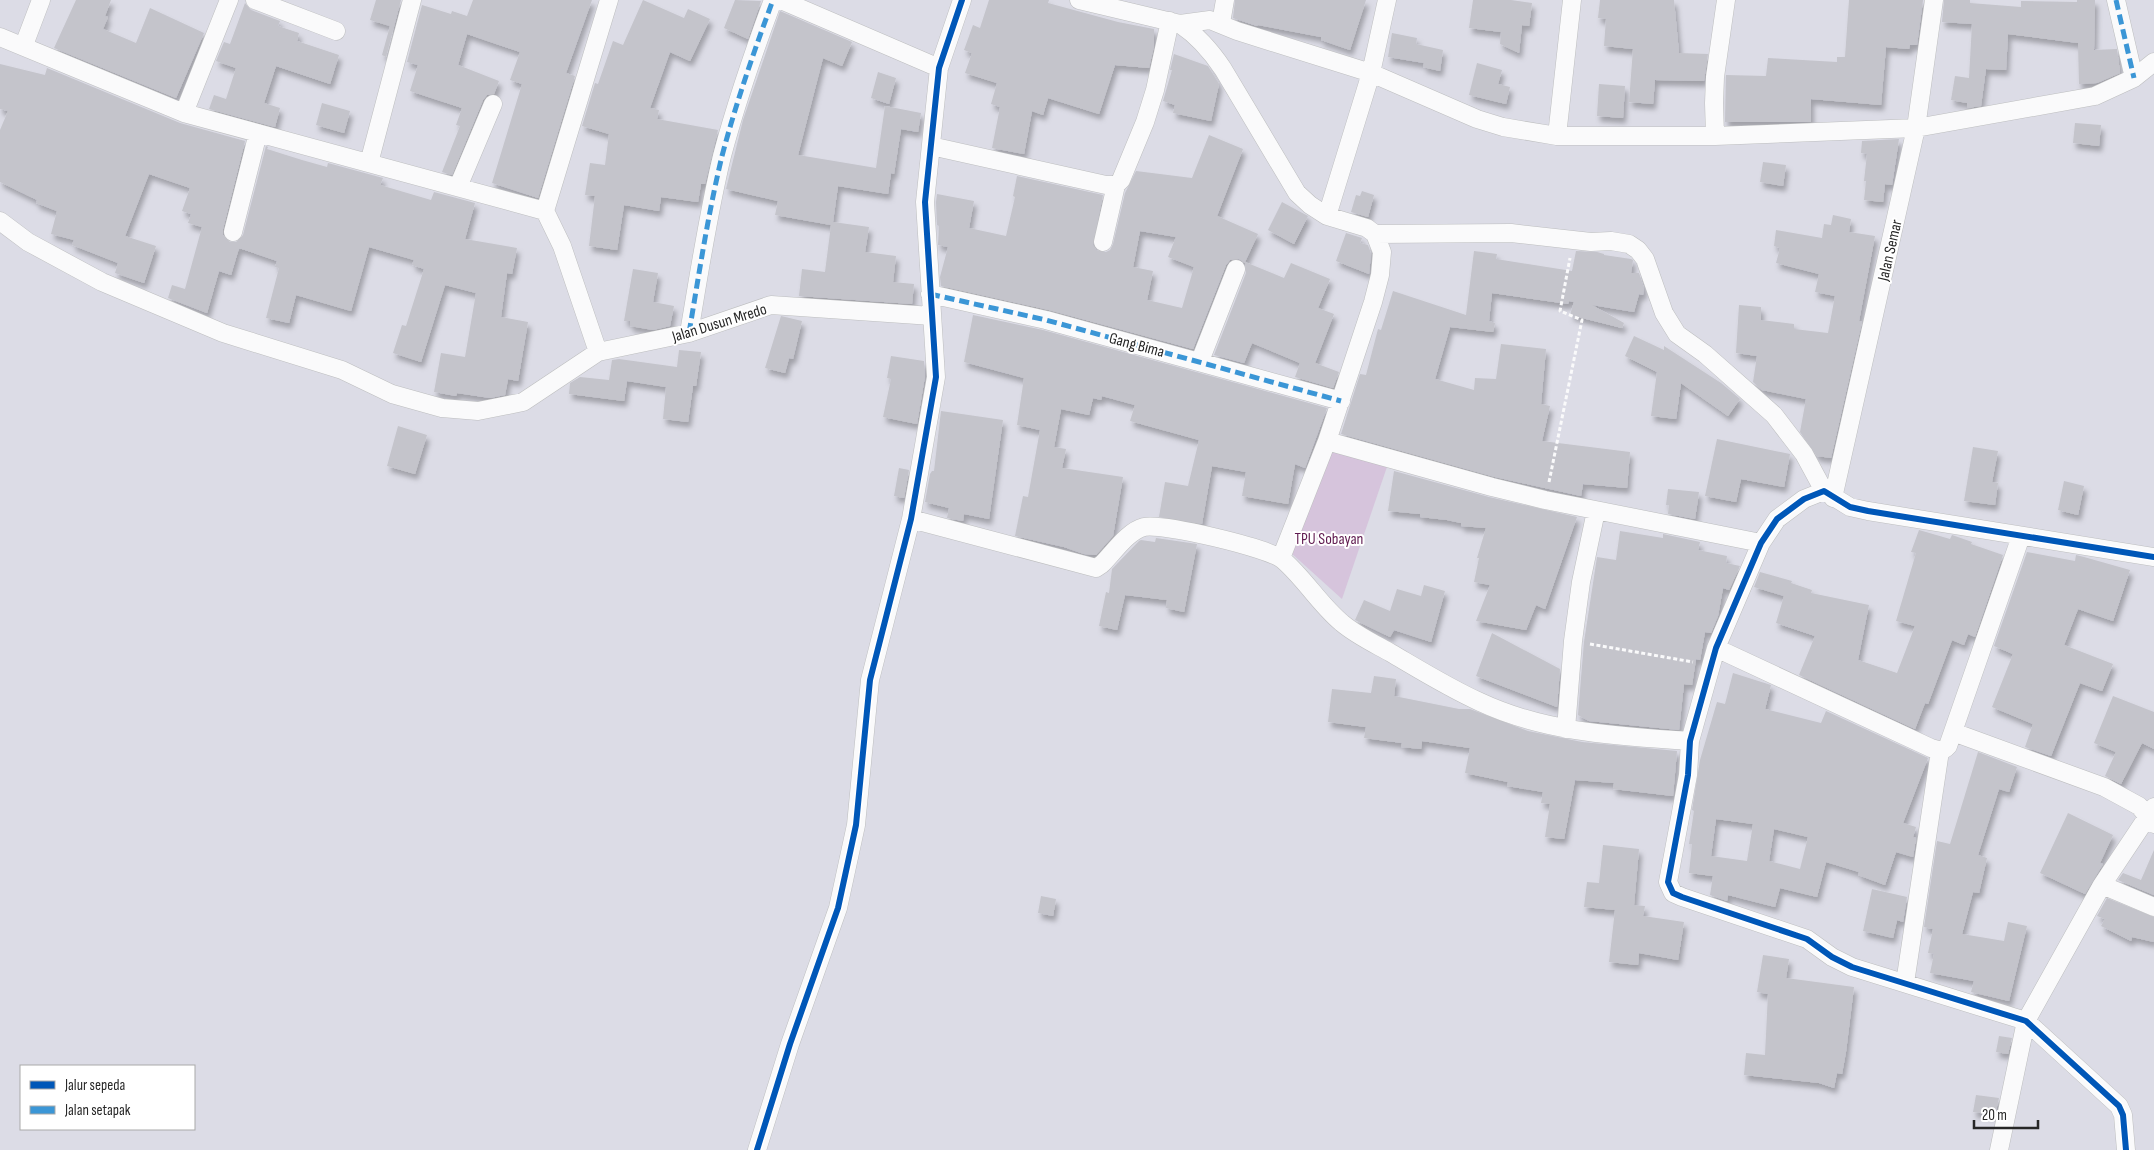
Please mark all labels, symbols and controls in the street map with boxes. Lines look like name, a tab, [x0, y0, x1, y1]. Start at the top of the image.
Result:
street label: Jalan Semar	[1874, 217, 1907, 284]
street label: Jalan Dusun Mredo	[669, 300, 769, 347]
street label: Gang Bima	[1107, 329, 1166, 362]
park label: TPU Sobayan	[1295, 530, 1363, 549]
legend	[20, 1065, 195, 1130]
text: Jalur sepeda	[64, 1076, 126, 1095]
scale bar	[1974, 1098, 2038, 1130]
text: Jalan setapak	[64, 1101, 131, 1120]
text: 20 m	[1982, 1106, 2007, 1125]

